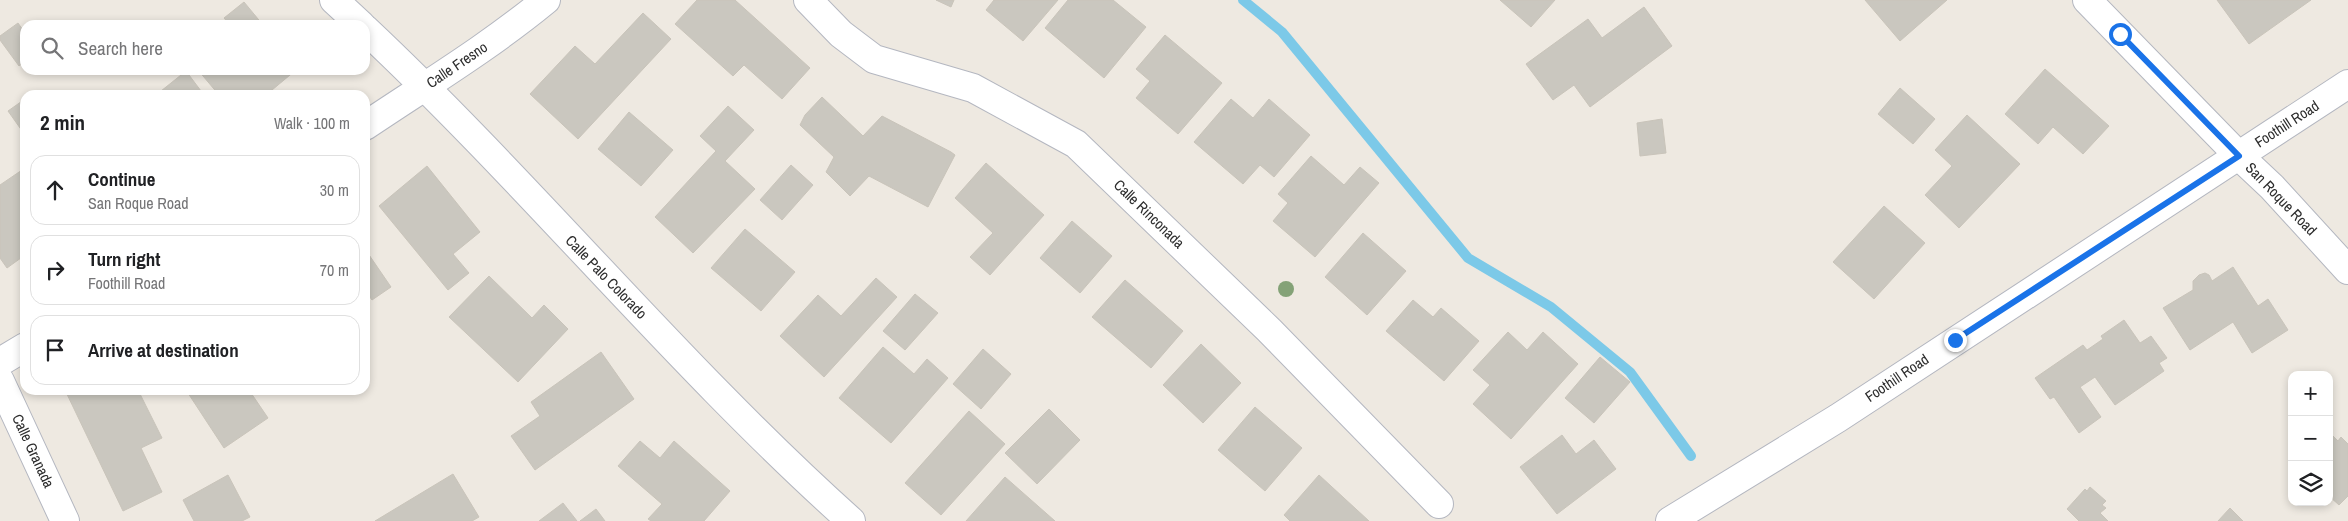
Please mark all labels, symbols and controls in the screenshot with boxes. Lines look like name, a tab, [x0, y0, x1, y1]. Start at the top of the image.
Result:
search box	[20, 20, 370, 75]
route start	[2109, 23, 2132, 46]
icon: search	[38, 34, 66, 62]
text: Search here	[78, 35, 163, 61]
street label: Calle Fresno	[422, 36, 492, 93]
street label: Foothill Road	[2251, 95, 2323, 152]
text: 2 min	[40, 108, 85, 137]
text: Walk · 100 m	[274, 112, 350, 134]
street label: San Roque Road	[2241, 157, 2322, 240]
text: Continue	[88, 166, 156, 192]
street label: Calle Rinconada	[1109, 175, 1189, 253]
icon: ahead	[41, 176, 69, 204]
text: 30 m	[320, 179, 349, 201]
text: San Roque Road	[88, 192, 189, 214]
street label: Calle Palo Colorado	[561, 230, 652, 323]
text: Turn right	[88, 246, 160, 272]
icon: right	[41, 256, 69, 284]
text: 70 m	[320, 259, 349, 281]
text: Foothill Road	[88, 272, 165, 294]
route end	[1944, 329, 1967, 352]
icon: arrive	[41, 336, 69, 364]
text: Arrive at destination	[88, 337, 239, 363]
street label: Foothill Road	[1861, 349, 1933, 407]
map controls	[2288, 371, 2333, 506]
button: +	[2288, 371, 2333, 416]
street label: Calle Granada	[7, 410, 60, 491]
button: −	[2288, 416, 2333, 461]
button: layers	[2288, 461, 2333, 506]

